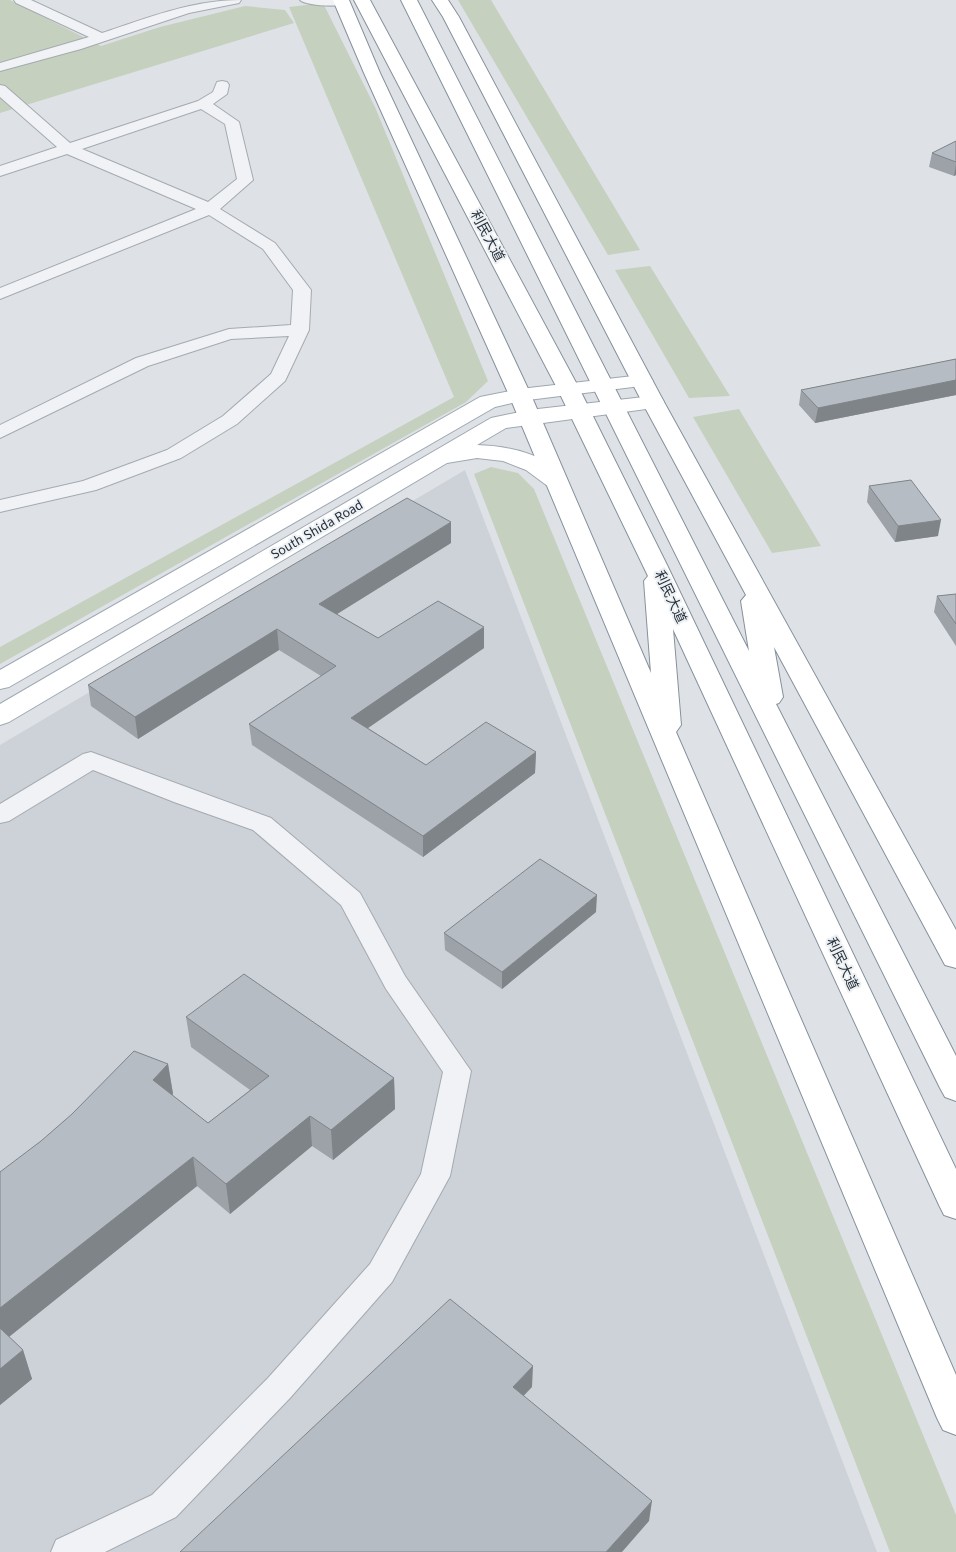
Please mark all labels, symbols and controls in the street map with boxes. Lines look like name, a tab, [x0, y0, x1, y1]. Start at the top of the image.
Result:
street label: 利民大道	[465, 207, 509, 265]
street label: South Shida Road	[267, 495, 367, 565]
street label: 利民大道	[649, 567, 691, 627]
street label: 利民大道	[821, 934, 863, 994]

